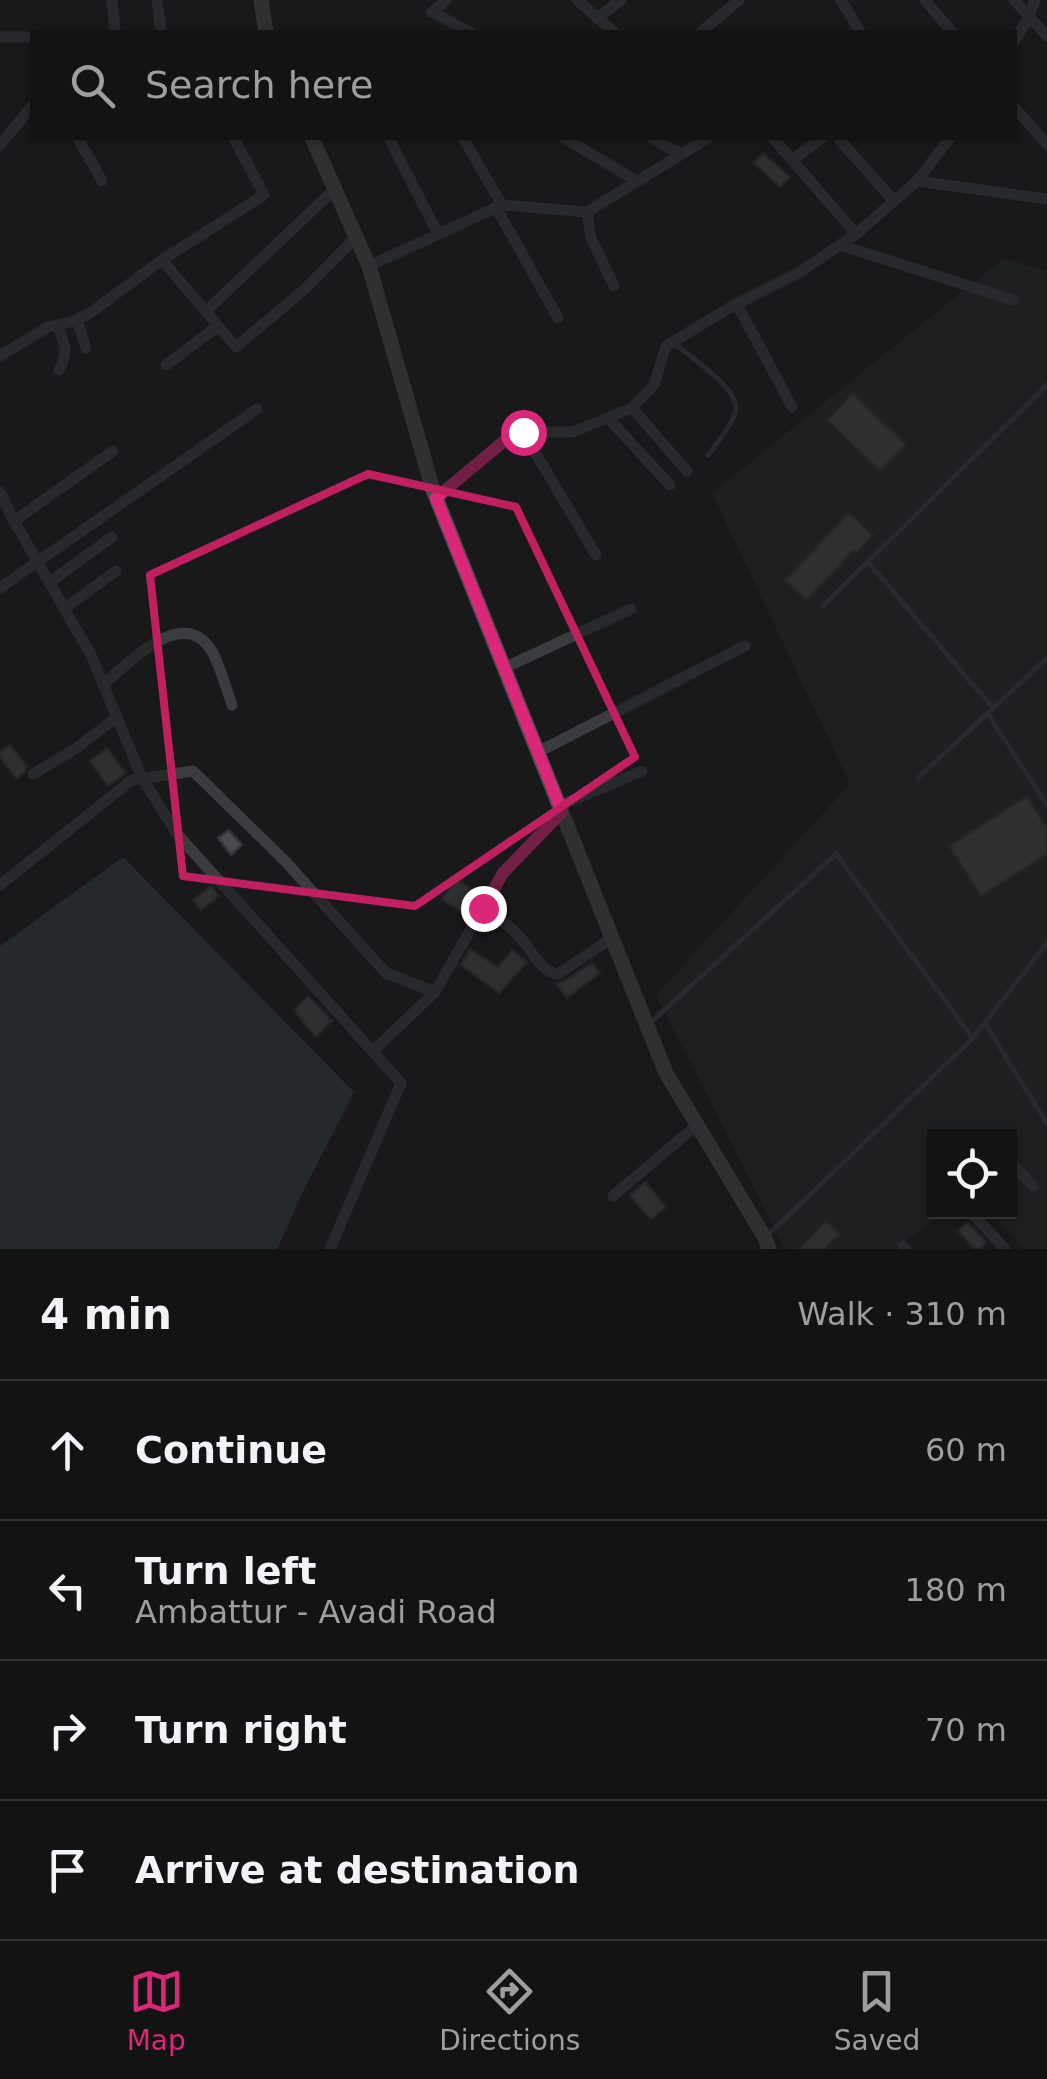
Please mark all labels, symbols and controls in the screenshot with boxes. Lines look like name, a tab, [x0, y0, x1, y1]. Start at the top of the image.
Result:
search box	[30, 30, 1017, 140]
icon: search	[65, 58, 120, 113]
text: Search here	[145, 63, 373, 107]
route start	[501, 410, 547, 456]
route end	[461, 886, 507, 932]
map controls	[927, 1129, 1017, 1219]
button: locate	[927, 1129, 1017, 1219]
text: 4 min	[40, 1290, 172, 1339]
text: Walk · 310 m	[797, 1295, 1007, 1333]
icon: ahead	[40, 1423, 95, 1478]
text: Continue	[135, 1428, 327, 1472]
text: 60 m	[925, 1431, 1007, 1469]
text: Turn left	[135, 1549, 316, 1593]
icon: left	[40, 1563, 95, 1618]
text: 180 m	[905, 1571, 1007, 1609]
text: Ambattur - Avadi Road	[135, 1593, 497, 1631]
icon: right	[40, 1703, 95, 1758]
text: Turn right	[135, 1708, 347, 1752]
text: 70 m	[925, 1711, 1007, 1749]
icon: arrive	[40, 1843, 95, 1898]
text: Arrive at destination	[135, 1848, 580, 1892]
tab: Map	[127, 1964, 186, 2057]
tab: Directions	[439, 1964, 580, 2057]
tab: Saved	[834, 1964, 920, 2057]

